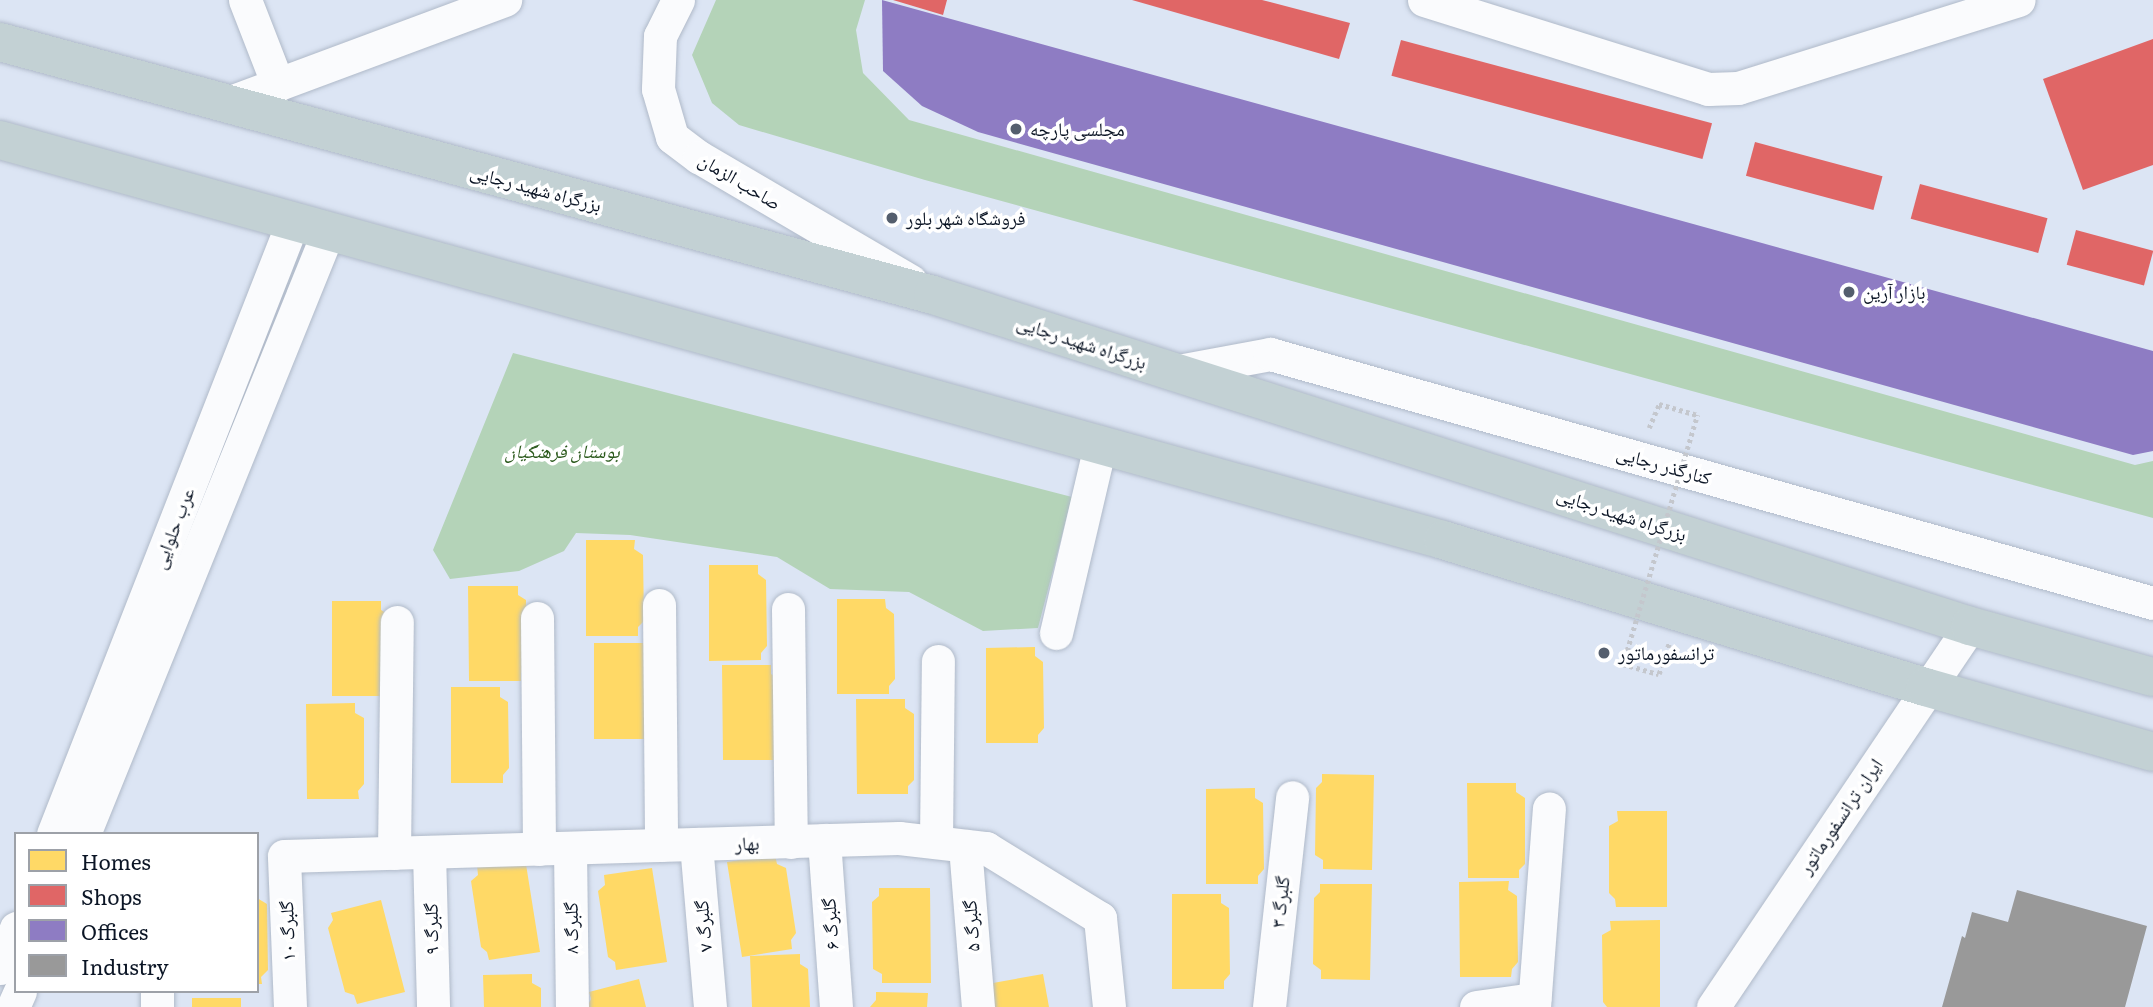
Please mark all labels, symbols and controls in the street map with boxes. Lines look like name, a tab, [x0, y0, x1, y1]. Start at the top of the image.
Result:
place label: مجلسی پارچه	[1030, 118, 1125, 140]
marker: مجلسی پارچه	[1008, 121, 1024, 137]
street label: صاحب الزمان	[695, 148, 785, 214]
street label: بزرگراه شهید رجایی	[468, 160, 604, 216]
place label: فروشگاه شهر بلور	[906, 207, 1025, 229]
marker: فروشگاه شهر بلور	[884, 210, 900, 226]
place label: بازار آرین	[1863, 281, 1926, 303]
marker: بازار آرین	[1841, 284, 1857, 300]
street label: بزرگراه شهید رجایی	[1014, 310, 1150, 374]
park label: بوستان فرهنگیان	[504, 440, 620, 462]
street label: کنارگذر رجایی	[1614, 441, 1714, 489]
street label: بزرگراه شهید رجایی	[1554, 482, 1690, 546]
street label: عرب حلوایی	[147, 484, 199, 572]
place label: ترانسفورماتور	[1618, 642, 1714, 664]
marker: ترانسفورماتور	[1596, 645, 1612, 661]
street label: ایران ترانسفورماتور	[1793, 754, 1887, 878]
street label: بهار	[734, 831, 760, 855]
legend	[14, 832, 259, 993]
text: Homes	[81, 845, 151, 876]
street label: گلبرگ ۳	[1266, 875, 1294, 929]
text: Shops	[81, 880, 142, 911]
street label: گلبرگ ۶	[817, 897, 843, 951]
street label: گلبرگ ۷	[689, 899, 717, 953]
street label: گلبرگ ۵	[958, 899, 984, 953]
street label: گلبرگ ۱۰	[275, 900, 299, 962]
street label: گلبرگ ۸	[559, 902, 583, 954]
street label: گلبرگ ۹	[419, 903, 443, 955]
text: Offices	[81, 915, 148, 946]
text: Industry	[81, 950, 169, 981]

